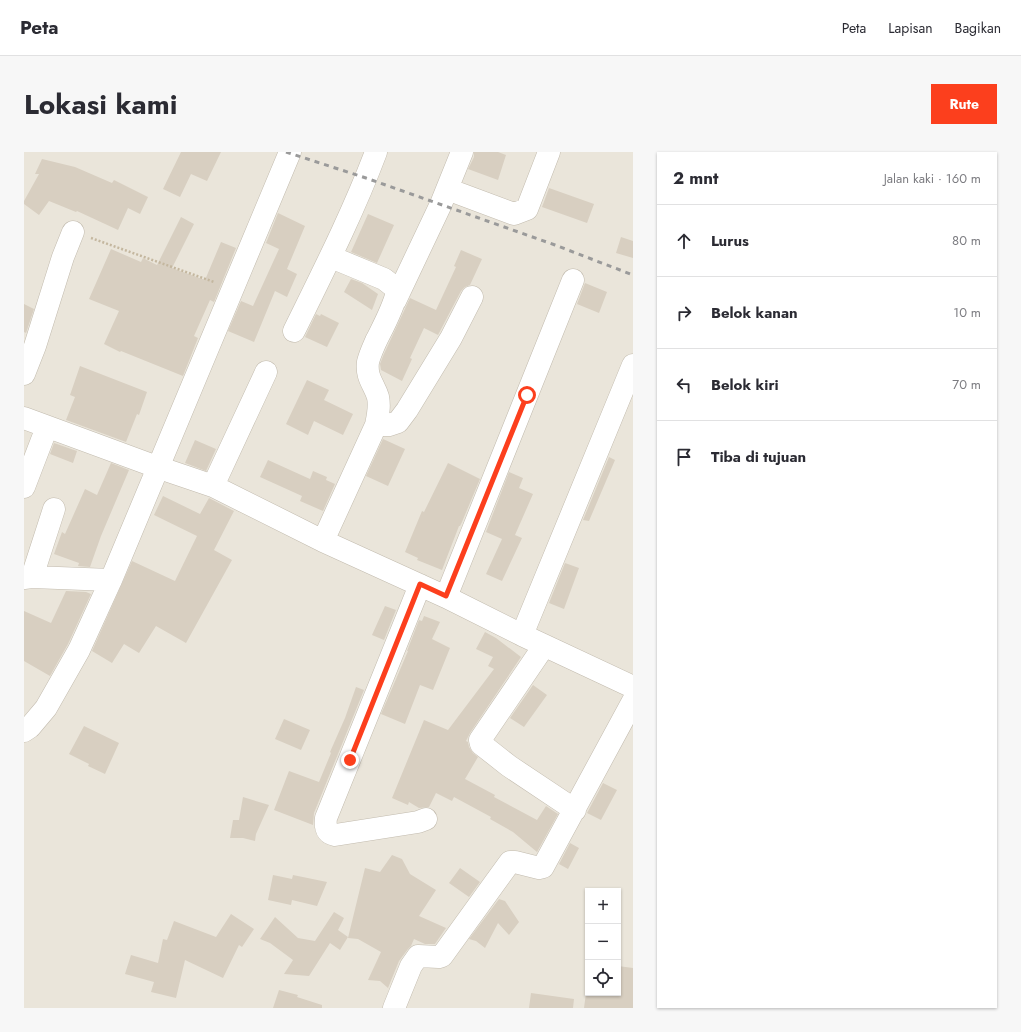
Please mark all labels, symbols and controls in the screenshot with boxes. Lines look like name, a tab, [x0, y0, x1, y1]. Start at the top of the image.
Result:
text: Peta	[20, 14, 58, 41]
text: Peta	[842, 18, 866, 38]
text: Lapisan	[888, 18, 933, 38]
text: Bagikan	[955, 18, 1001, 38]
text: Lokasi kami	[24, 84, 177, 125]
button: Rute	[931, 84, 997, 124]
text: 2 mnt	[673, 166, 718, 190]
text: Jalan kaki · 160 m	[884, 169, 981, 188]
icon: ahead	[673, 230, 695, 252]
text: Lurus	[711, 230, 749, 252]
text: 80 m	[952, 231, 981, 250]
icon: right	[673, 302, 695, 324]
text: Belok kanan	[711, 302, 798, 324]
text: 10 m	[953, 303, 981, 322]
icon: left	[673, 374, 695, 396]
text: Belok kiri	[711, 374, 779, 396]
text: 70 m	[952, 375, 981, 394]
route start	[518, 386, 536, 404]
icon: arrive	[673, 446, 695, 468]
text: Tiba di tujuan	[711, 446, 806, 468]
route end	[341, 751, 359, 769]
map controls	[585, 888, 621, 996]
button: +	[585, 888, 621, 924]
button: −	[585, 924, 621, 960]
button: locate	[585, 960, 621, 996]

